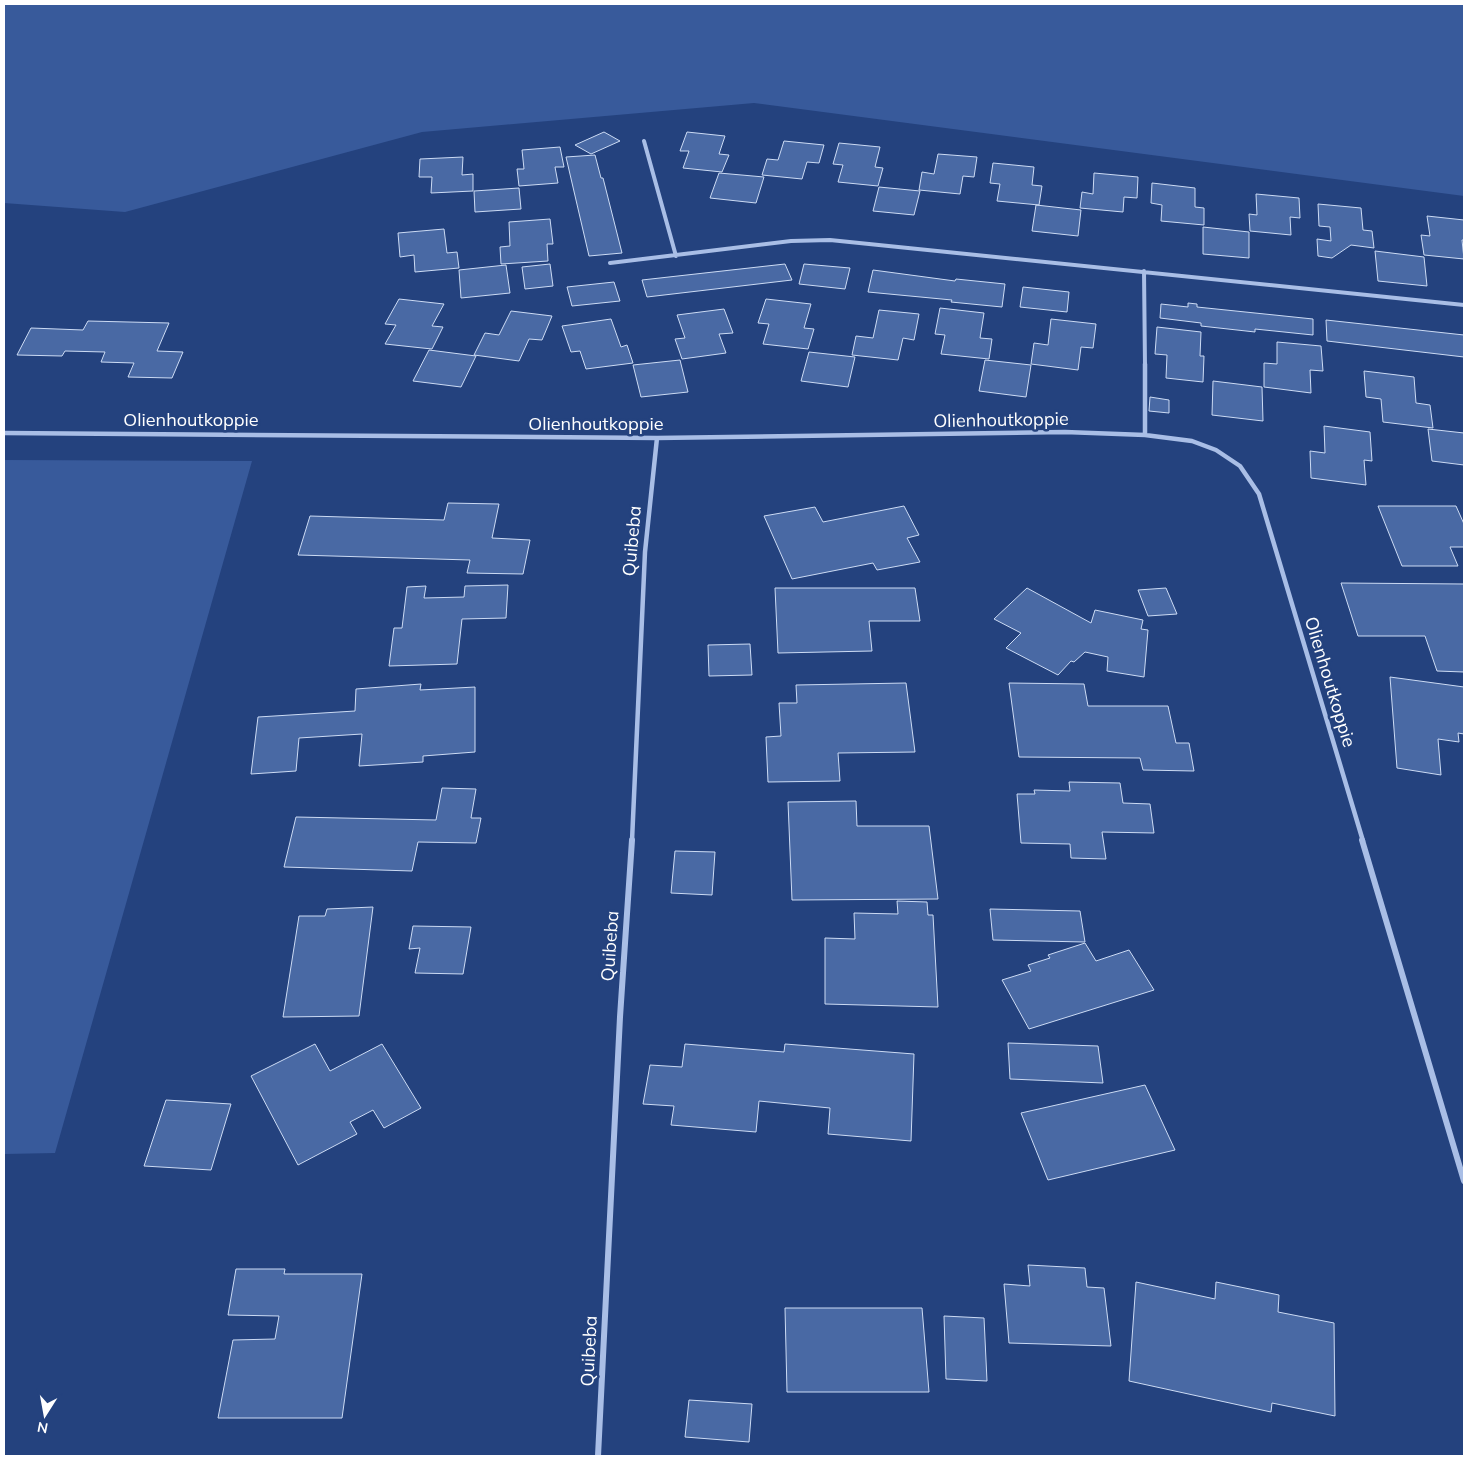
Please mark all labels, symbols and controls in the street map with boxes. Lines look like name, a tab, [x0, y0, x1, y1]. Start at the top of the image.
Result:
street label: Olienhoutkoppie	[933, 407, 1069, 432]
street label: Olienhoutkoppie	[123, 408, 259, 431]
street label: Olienhoutkoppie	[528, 412, 664, 435]
street label: Quibeba	[617, 505, 646, 577]
street label: Olienhoutkoppie	[1300, 614, 1361, 750]
street label: Quibeba	[596, 910, 623, 982]
street label: Quibeba	[575, 1315, 602, 1387]
north arrow	[20, 1390, 70, 1440]
text: N	[36, 1418, 49, 1438]

